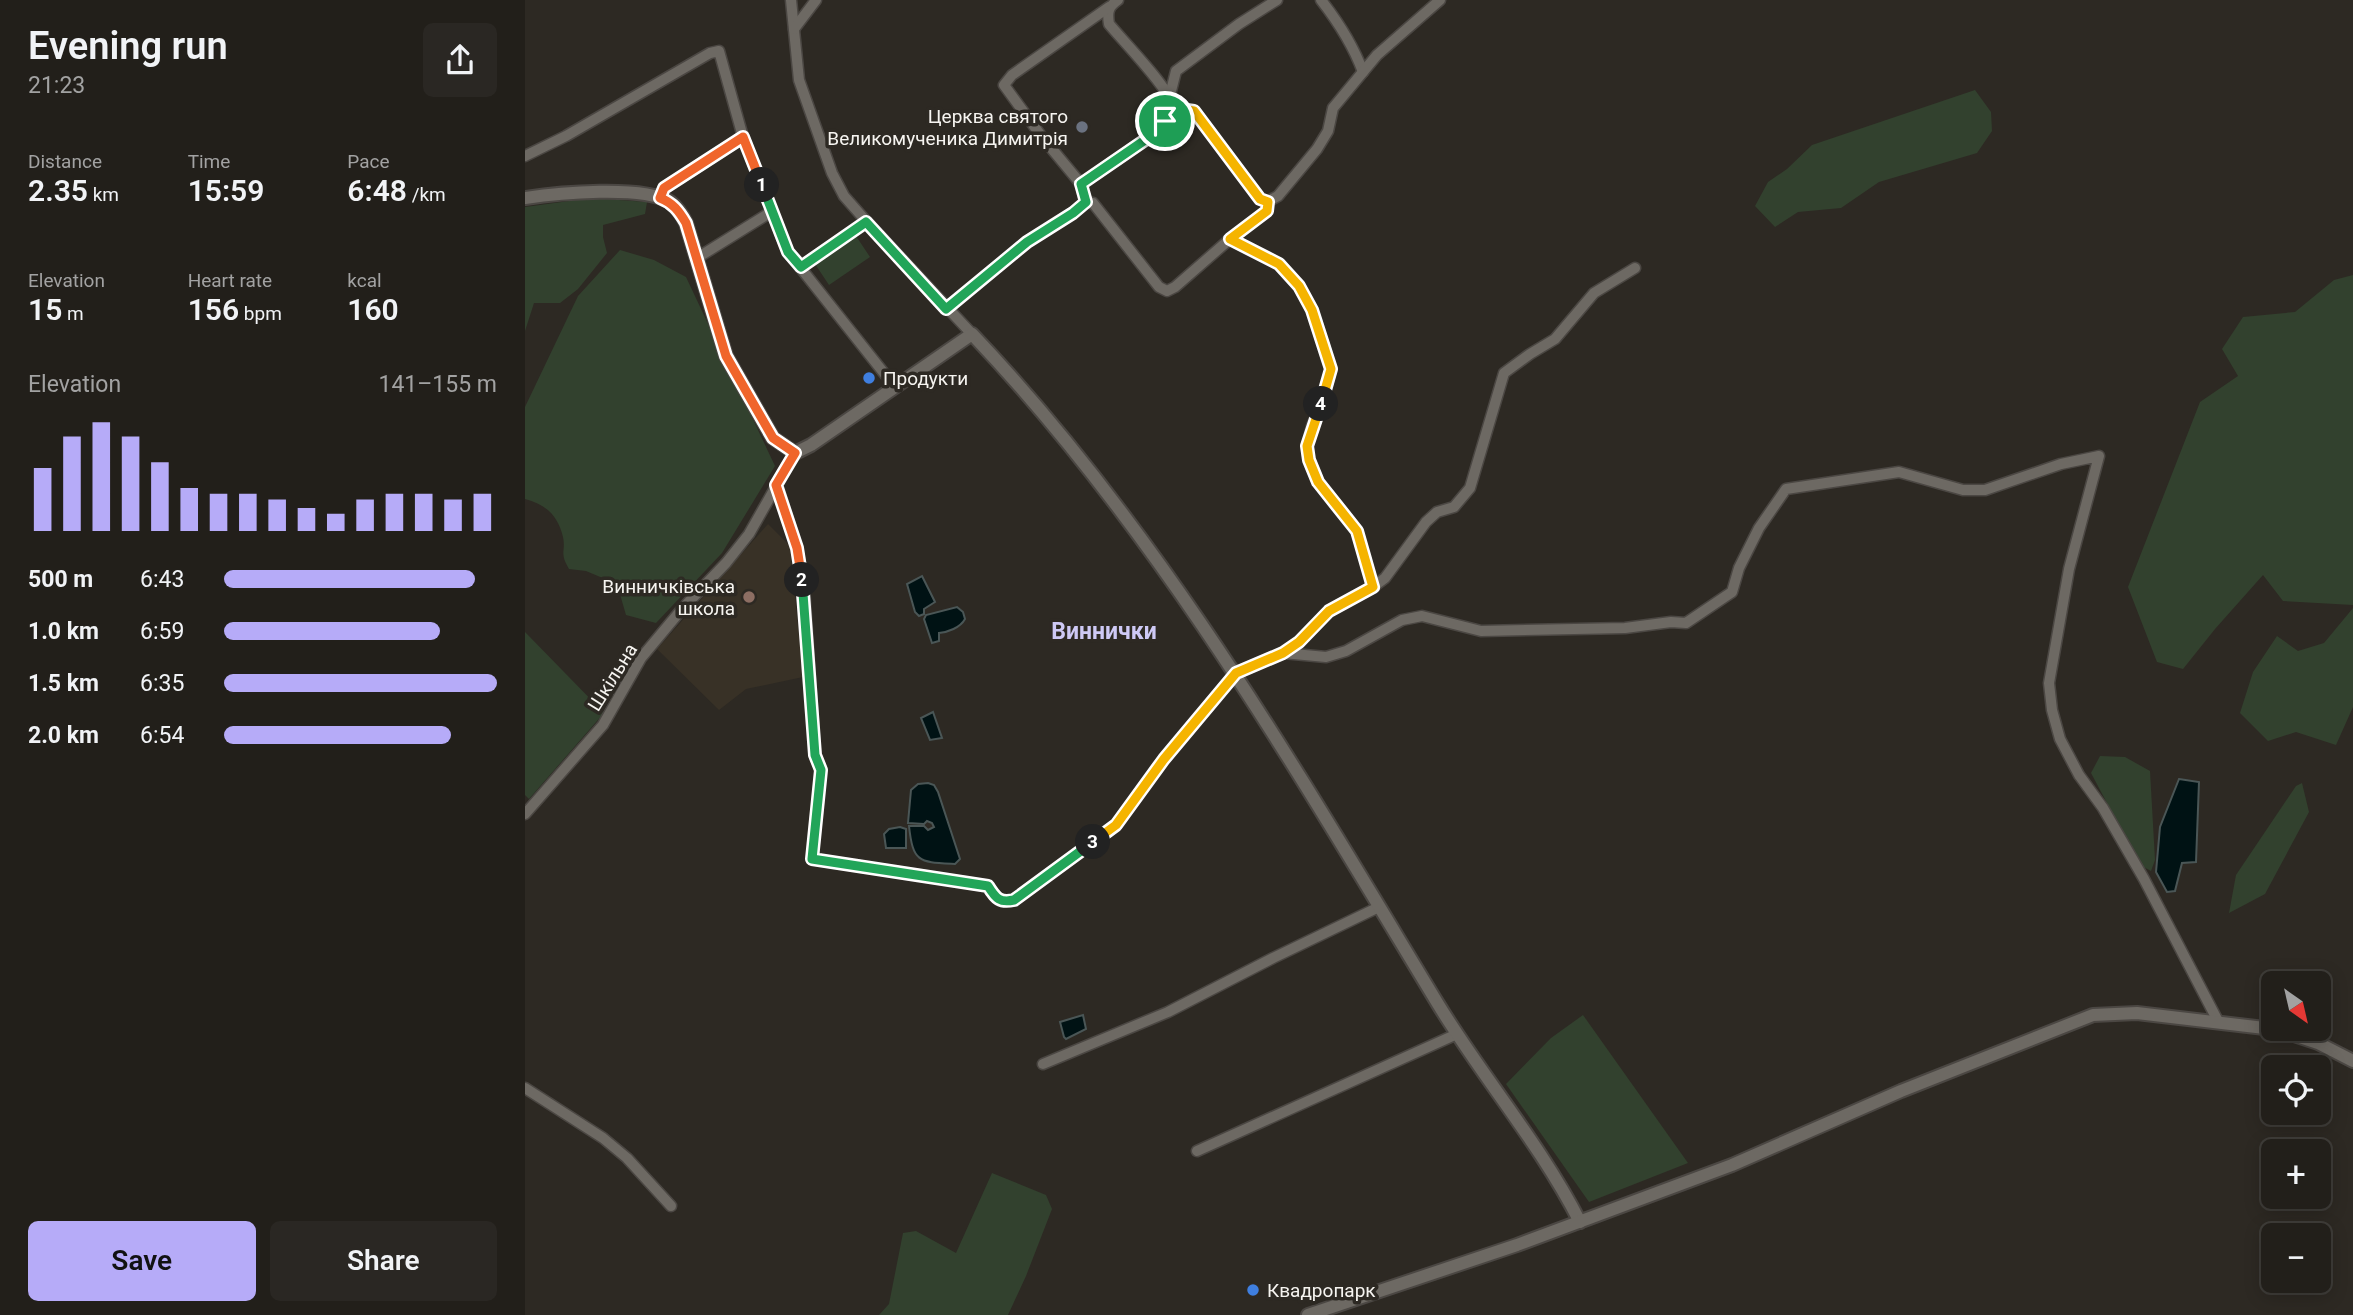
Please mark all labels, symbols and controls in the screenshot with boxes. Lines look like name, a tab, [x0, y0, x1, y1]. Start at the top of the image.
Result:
button: share	[423, 23, 497, 97]
text: Evening run	[28, 24, 228, 68]
text: 21:23	[28, 72, 85, 99]
pin	[1135, 91, 1195, 151]
icon: arrive	[1146, 102, 1184, 140]
place label: Церква святого Великомученика Димитрія	[827, 105, 1068, 150]
marker: Церква святого Великомученика Димитрія	[1074, 119, 1090, 135]
text: Distance	[28, 150, 102, 173]
text: Time	[188, 150, 230, 173]
text: Pace	[347, 150, 390, 173]
pin: 1	[744, 168, 779, 202]
text: 2.35	[28, 173, 88, 208]
text: 15:59	[188, 173, 264, 208]
text: 6:48	[347, 173, 407, 208]
text: 1	[756, 173, 767, 196]
text: km	[88, 183, 119, 206]
text: /km	[407, 183, 446, 206]
text: Elevation	[28, 269, 105, 292]
text: Heart rate	[188, 269, 272, 292]
text: kcal	[347, 269, 382, 292]
text: 15	[28, 292, 62, 327]
text: 156	[188, 292, 239, 327]
text: 160	[347, 292, 399, 327]
text: m	[62, 302, 84, 325]
text: bpm	[239, 302, 282, 325]
place label: Продукти	[883, 367, 968, 390]
marker: Продукти	[861, 370, 877, 386]
text: Elevation	[28, 371, 121, 398]
text: 141–155 m	[378, 371, 497, 398]
pin: 4	[1303, 386, 1339, 422]
text: 4	[1315, 392, 1326, 415]
pin: 2	[785, 562, 819, 598]
text: 500 m	[28, 566, 93, 593]
text: 6:43	[140, 566, 184, 593]
text: 2	[796, 568, 807, 591]
place label: Винничківська школа	[602, 575, 735, 620]
marker: Винничківська школа	[741, 589, 757, 605]
text: 1.0 km	[28, 618, 99, 645]
text: 6:59	[140, 618, 184, 645]
district label: Виннички	[1051, 618, 1157, 645]
street label: Шкільна	[583, 639, 642, 715]
text: 1.5 km	[28, 670, 99, 697]
text: 6:35	[140, 670, 184, 697]
text: 2.0 km	[28, 722, 99, 749]
text: 6:54	[140, 722, 184, 749]
pin: 3	[1075, 824, 1111, 860]
text: 3	[1087, 830, 1098, 853]
north arrow	[2261, 971, 2331, 1041]
map controls	[2261, 971, 2331, 1293]
button: locate	[2261, 1055, 2331, 1125]
button: +	[2261, 1139, 2331, 1209]
button: Save	[28, 1221, 256, 1301]
button: Share	[270, 1221, 497, 1301]
button: −	[2261, 1223, 2331, 1293]
place label: Квадропарк	[1267, 1279, 1376, 1302]
marker: Квадропарк	[1245, 1282, 1261, 1298]

